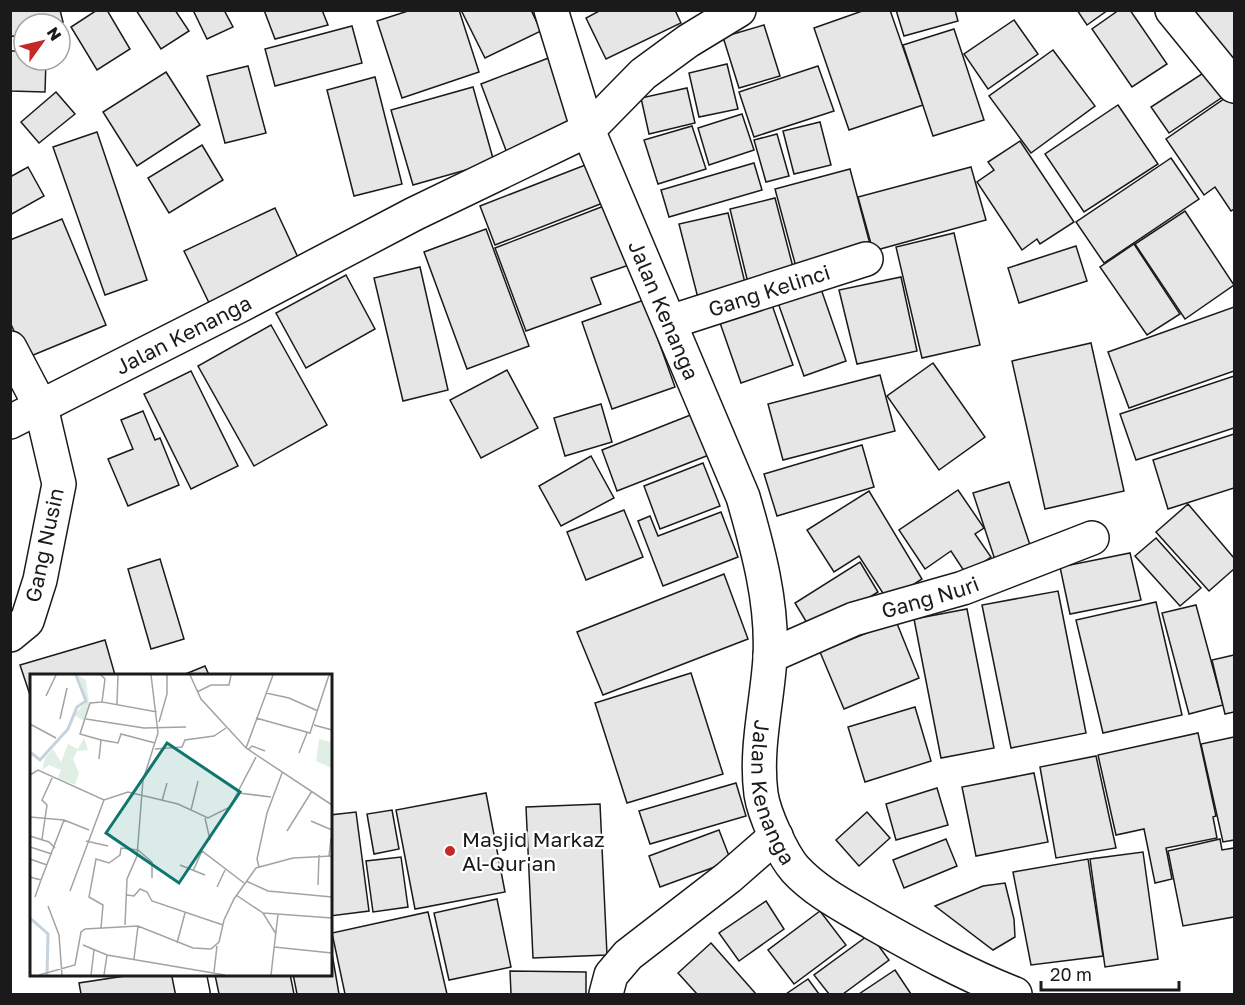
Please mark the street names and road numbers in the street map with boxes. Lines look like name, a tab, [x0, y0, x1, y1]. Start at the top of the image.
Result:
street label: Jalan Kenanga	[623, 236, 705, 384]
street label: Gang Kelinci	[705, 258, 833, 322]
street label: Jalan Kenanga	[111, 289, 256, 380]
street label: Gang Nusin	[19, 486, 69, 604]
street label: Gang Nuri	[878, 570, 983, 624]
street label: Jalan Kenanga	[746, 719, 801, 870]

